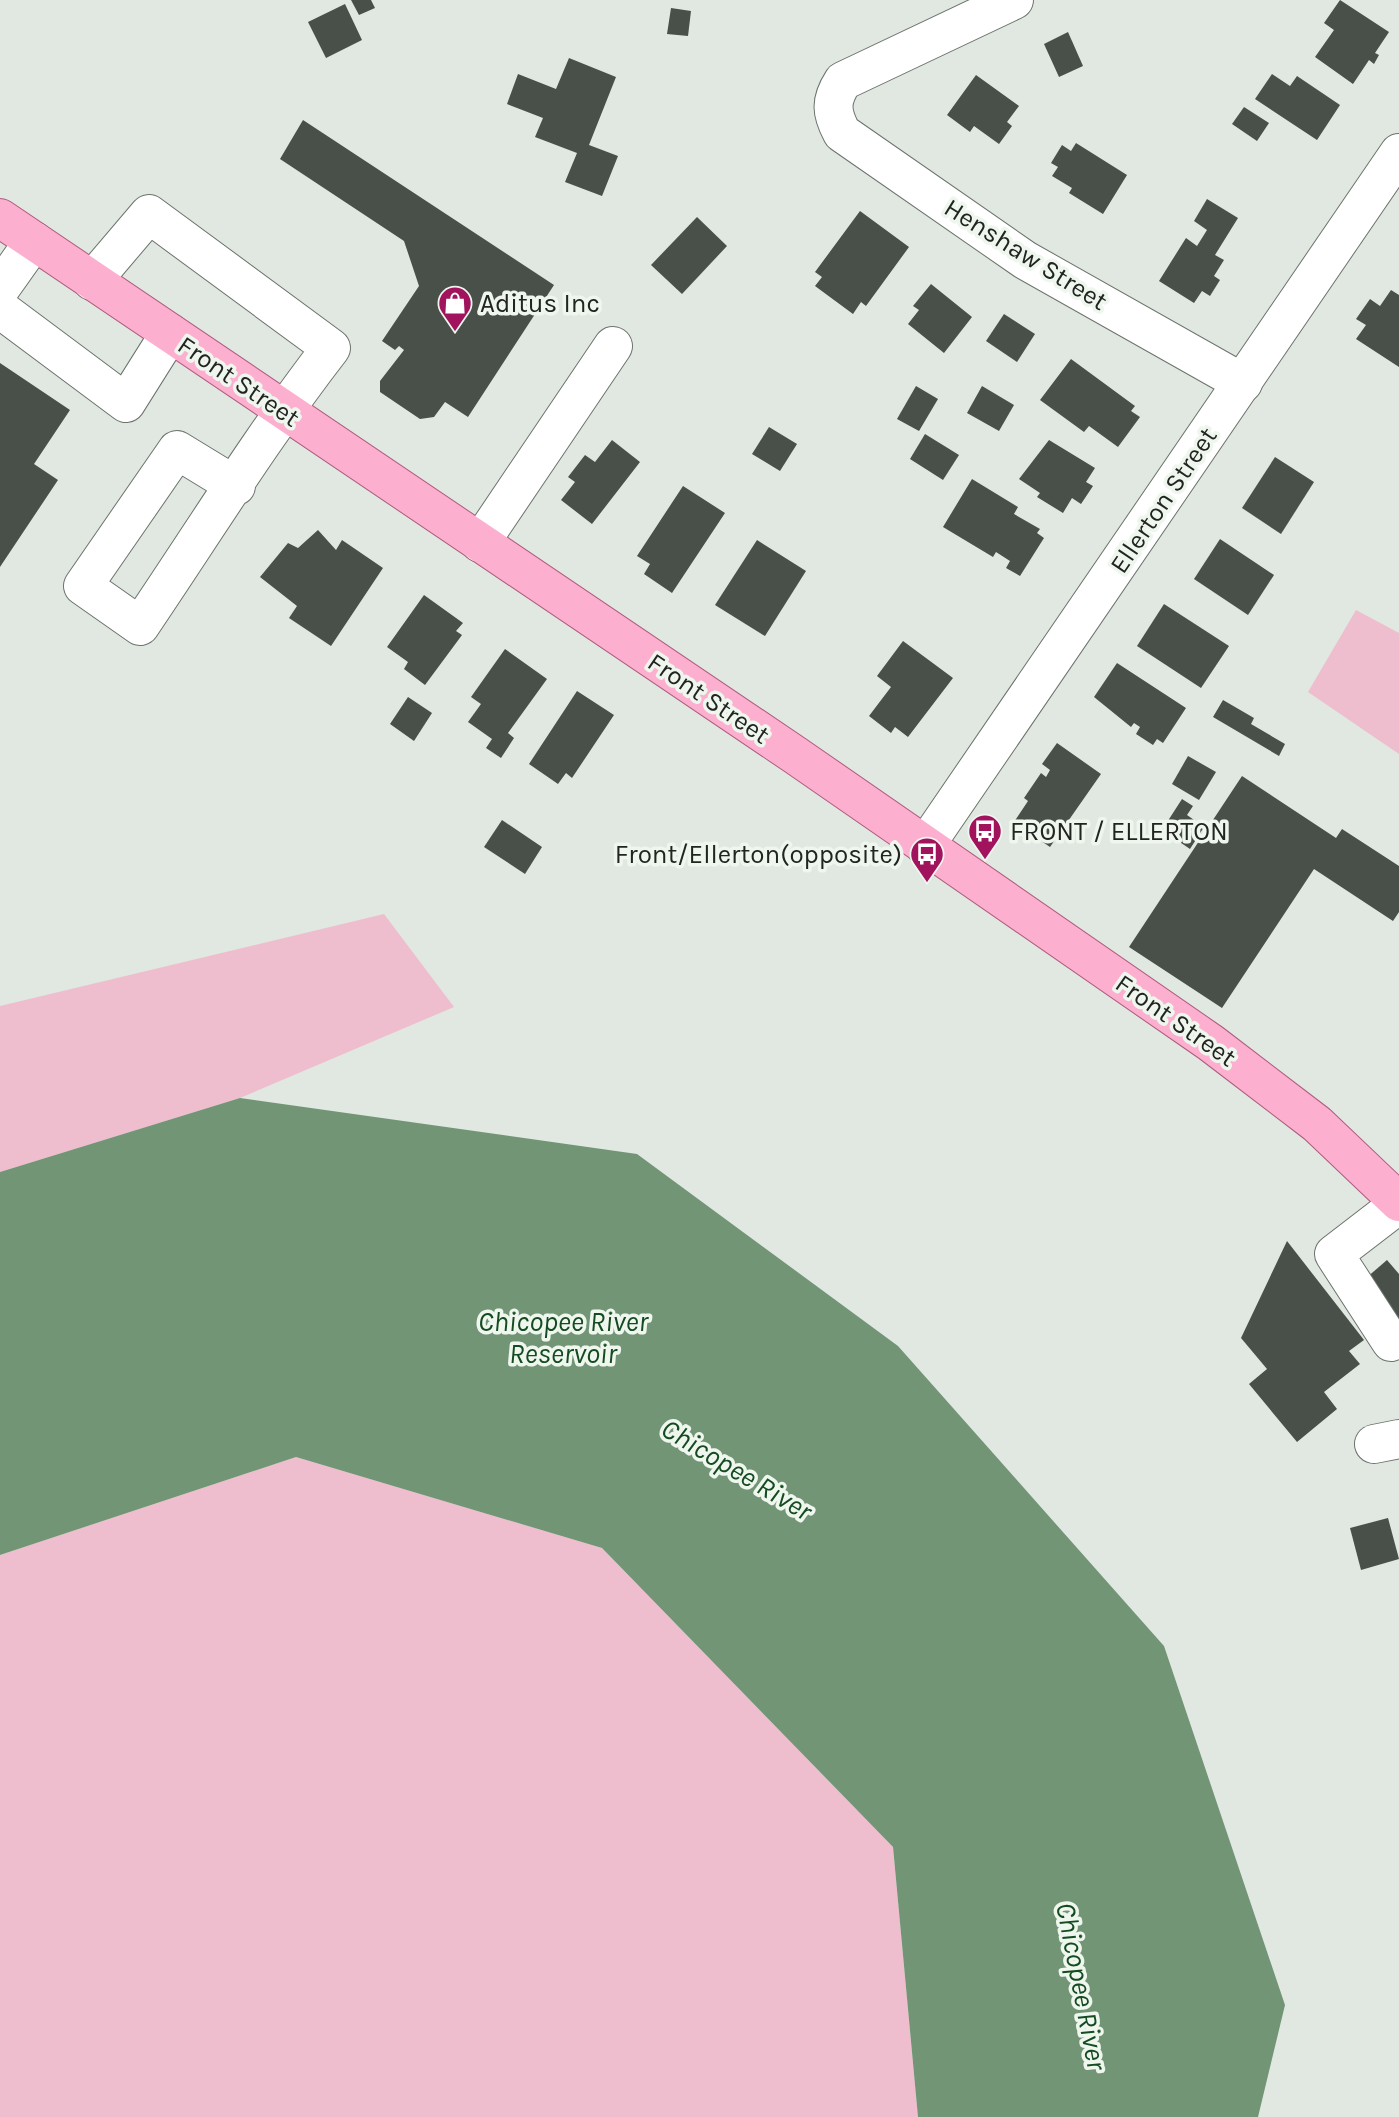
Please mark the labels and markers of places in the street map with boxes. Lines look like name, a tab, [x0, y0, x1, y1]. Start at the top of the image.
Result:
shop icon: Aditus Inc	[436, 284, 474, 333]
place label: Aditus Inc	[480, 288, 600, 319]
bus stop icon: FRONT / ELLERTON	[966, 812, 1004, 861]
place label: FRONT / ELLERTON	[1010, 816, 1228, 847]
bus stop icon: Front/Ellerton(opposite)	[908, 835, 946, 884]
place label: Front/Ellerton(opposite)	[615, 839, 902, 870]

